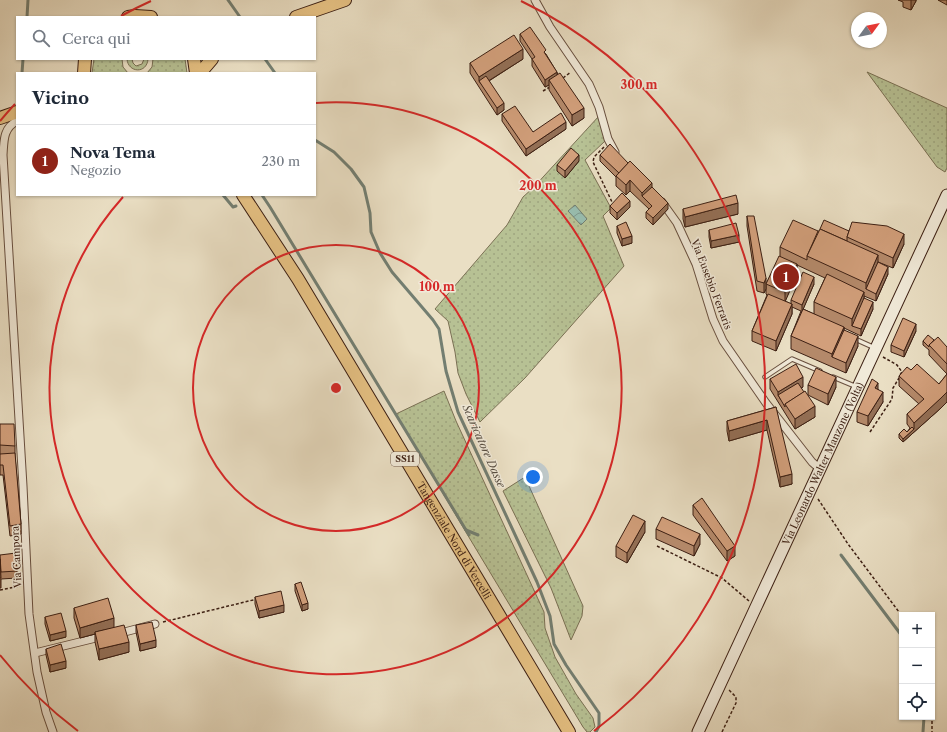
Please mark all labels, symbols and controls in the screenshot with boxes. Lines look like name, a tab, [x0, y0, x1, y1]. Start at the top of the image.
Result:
north arrow	[851, 12, 887, 48]
search box	[16, 16, 316, 60]
icon: search	[30, 27, 52, 49]
text: Cerca qui	[62, 29, 131, 48]
text: 300 m	[620, 77, 658, 92]
text: Vicino	[32, 88, 89, 108]
text: Nova Tema	[70, 143, 156, 162]
text: 1	[42, 153, 48, 169]
text: 230 m	[262, 153, 300, 169]
text: Negozio	[70, 162, 121, 178]
text: 200 m	[519, 178, 557, 193]
street label: Via Eusebio Ferraris	[688, 236, 735, 331]
pin: 1	[773, 262, 799, 292]
text: 100 m	[419, 279, 455, 294]
street label: Via Leonardo Walter Manzone (Volta)	[779, 380, 866, 548]
centre of rings	[329, 381, 343, 395]
water label: Scaricatore Dasse	[459, 401, 509, 490]
road number: SS11	[391, 452, 419, 466]
your location	[523, 467, 543, 487]
street label: Tangenziale Nord di Vercelli	[414, 480, 494, 602]
street label: Via Campora	[8, 525, 25, 589]
map controls	[899, 612, 935, 720]
button: +	[899, 612, 935, 648]
button: −	[899, 648, 935, 684]
button: locate	[899, 684, 935, 720]

